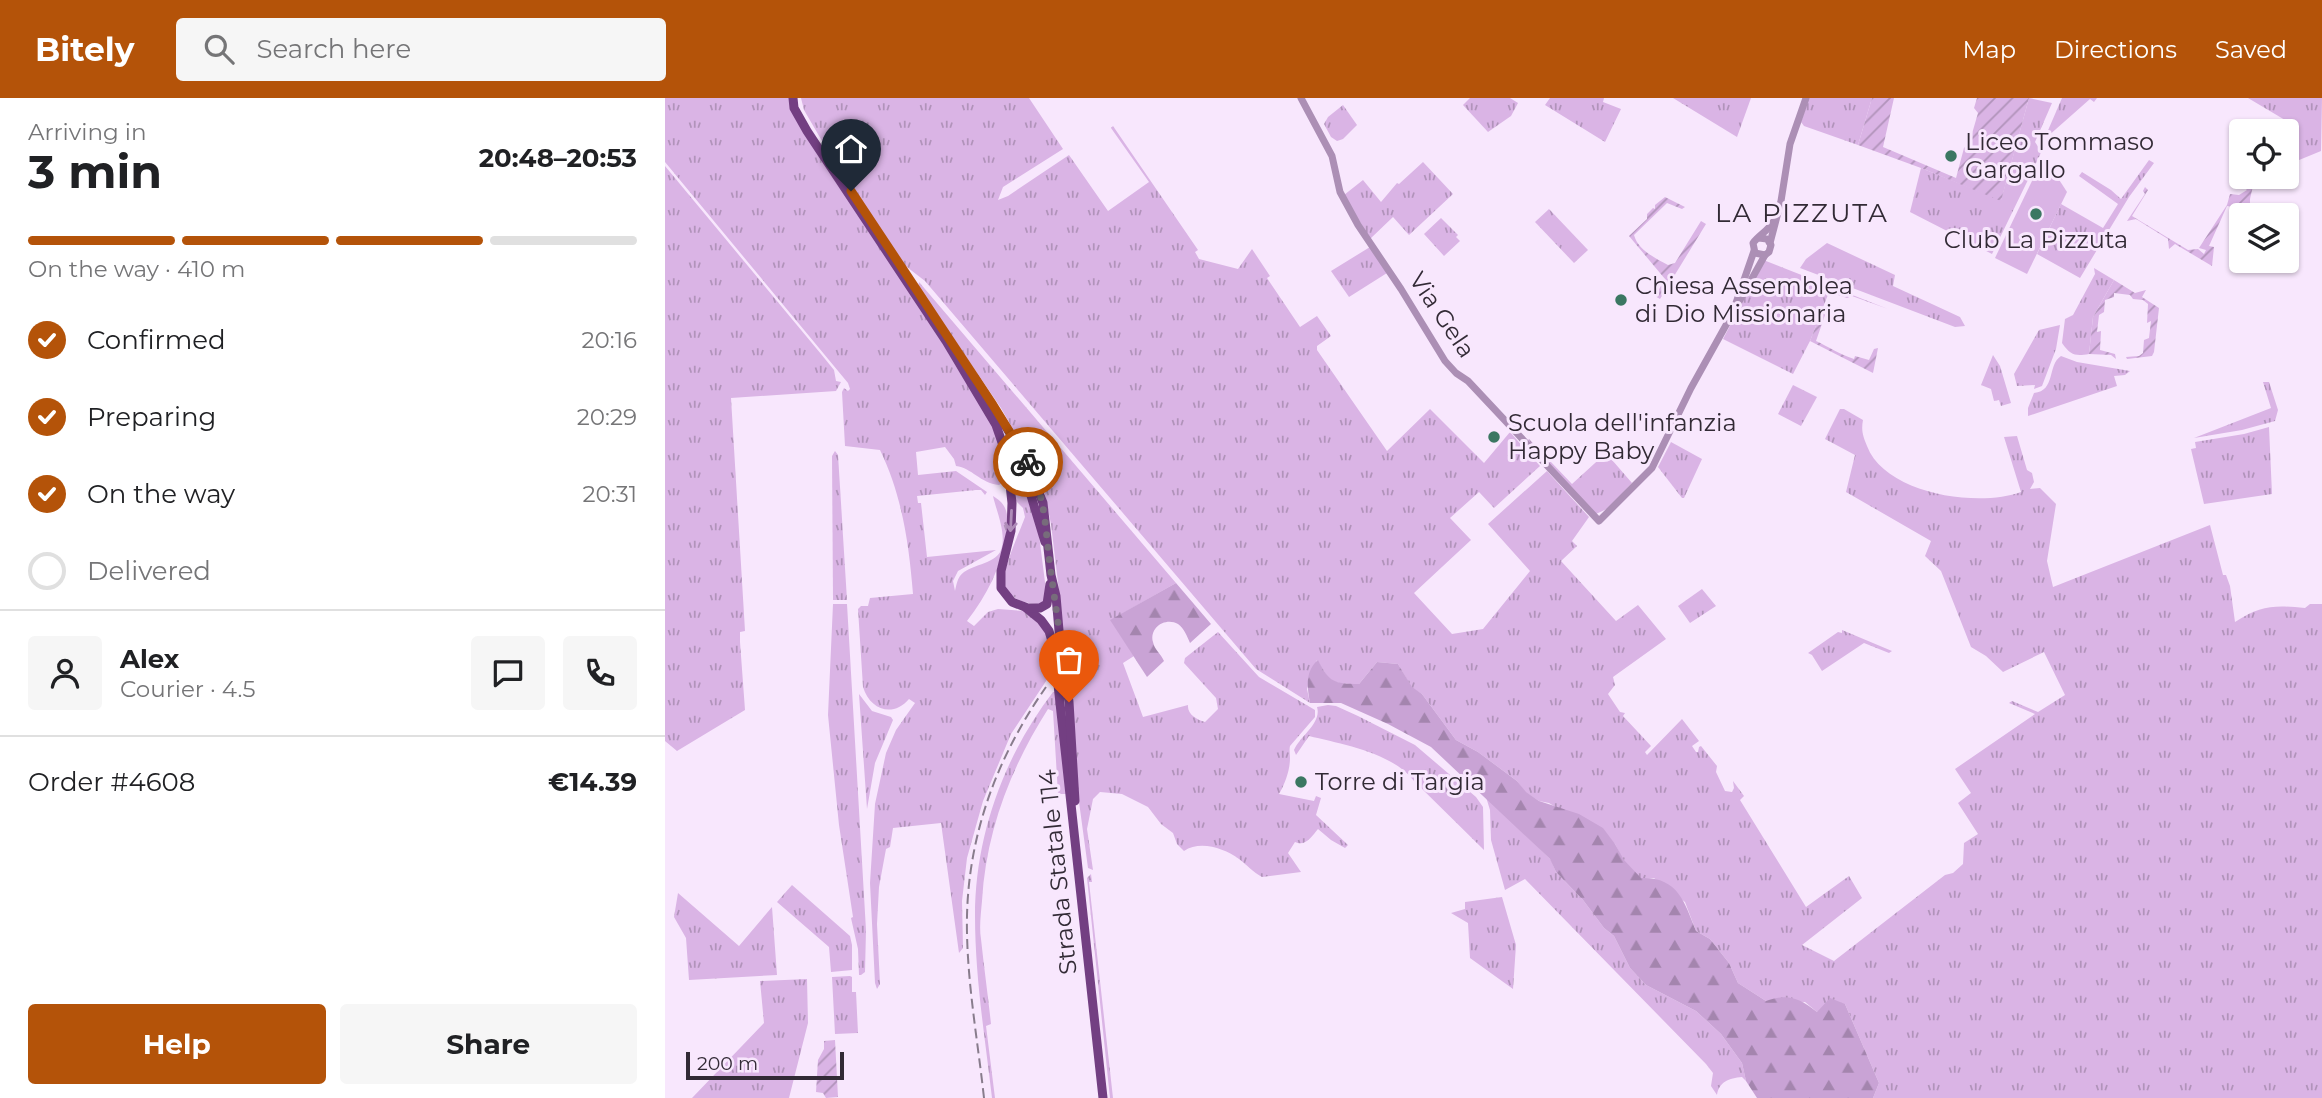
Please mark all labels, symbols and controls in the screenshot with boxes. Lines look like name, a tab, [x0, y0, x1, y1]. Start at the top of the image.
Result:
search box	[176, 18, 666, 81]
text: Bitely	[35, 29, 134, 69]
icon: search	[200, 30, 238, 68]
text: Search here	[256, 33, 411, 65]
text: Map	[1963, 35, 2016, 64]
text: Directions	[2054, 35, 2177, 64]
text: Saved	[2215, 35, 2287, 64]
text: Arriving in	[28, 118, 147, 146]
pin	[821, 119, 881, 191]
map controls	[2229, 119, 2299, 273]
button: locate	[2229, 119, 2299, 189]
place label: Liceo Tommaso Gargallo	[1965, 127, 2154, 184]
icon: home	[832, 130, 870, 168]
text: 20:48–20:53	[479, 142, 637, 174]
text: 3 min	[28, 143, 162, 200]
marker: Liceo Tommaso Gargallo	[1943, 148, 1959, 164]
district label: LA PIZZUTA	[1715, 197, 1889, 229]
button: layers	[2229, 203, 2299, 273]
marker: Club La Pizzuta	[2028, 206, 2044, 222]
place label: Club La Pizzuta	[1944, 225, 2128, 254]
text: On the way · 410 m	[28, 255, 245, 283]
street label: Via Gela	[1403, 266, 1482, 363]
place label: Chiesa Assemblea di Dio Missionaria	[1635, 271, 1853, 328]
marker: Chiesa Assemblea di Dio Missionaria	[1613, 292, 1629, 308]
icon: check	[28, 321, 66, 359]
text: Confirmed	[87, 324, 226, 356]
text: 20:16	[582, 326, 637, 354]
icon: check	[28, 398, 66, 436]
text: Preparing	[87, 401, 216, 433]
text: 20:29	[577, 403, 637, 431]
place label: Scuola dell'infanzia Happy Baby	[1508, 408, 1737, 465]
courier	[993, 427, 1063, 497]
marker: Scuola dell'infanzia Happy Baby	[1486, 429, 1502, 445]
icon: bike	[1009, 443, 1047, 481]
icon: check	[28, 475, 66, 513]
text: On the way	[87, 478, 235, 510]
text: 20:31	[583, 480, 637, 508]
one-way arrow	[1004, 510, 1017, 533]
text: Delivered	[87, 555, 211, 587]
pin	[1039, 630, 1099, 702]
button: person	[28, 636, 102, 710]
button: chat	[471, 636, 545, 710]
button: phone	[563, 636, 637, 710]
icon: bag	[1050, 641, 1088, 679]
text: Alex	[120, 643, 179, 675]
text: Courier · 4.5	[120, 675, 255, 703]
text: Order #4608	[28, 766, 195, 798]
text: €14.39	[548, 766, 637, 798]
place label: Torre di Targia	[1315, 767, 1485, 796]
street label: Strada Statale 114	[1032, 768, 1083, 976]
marker: Torre di Targia	[1293, 774, 1309, 790]
button: Help	[28, 1004, 326, 1084]
button: Share	[340, 1004, 637, 1084]
scale bar	[686, 1049, 843, 1081]
text: 200 m	[697, 1052, 758, 1075]

